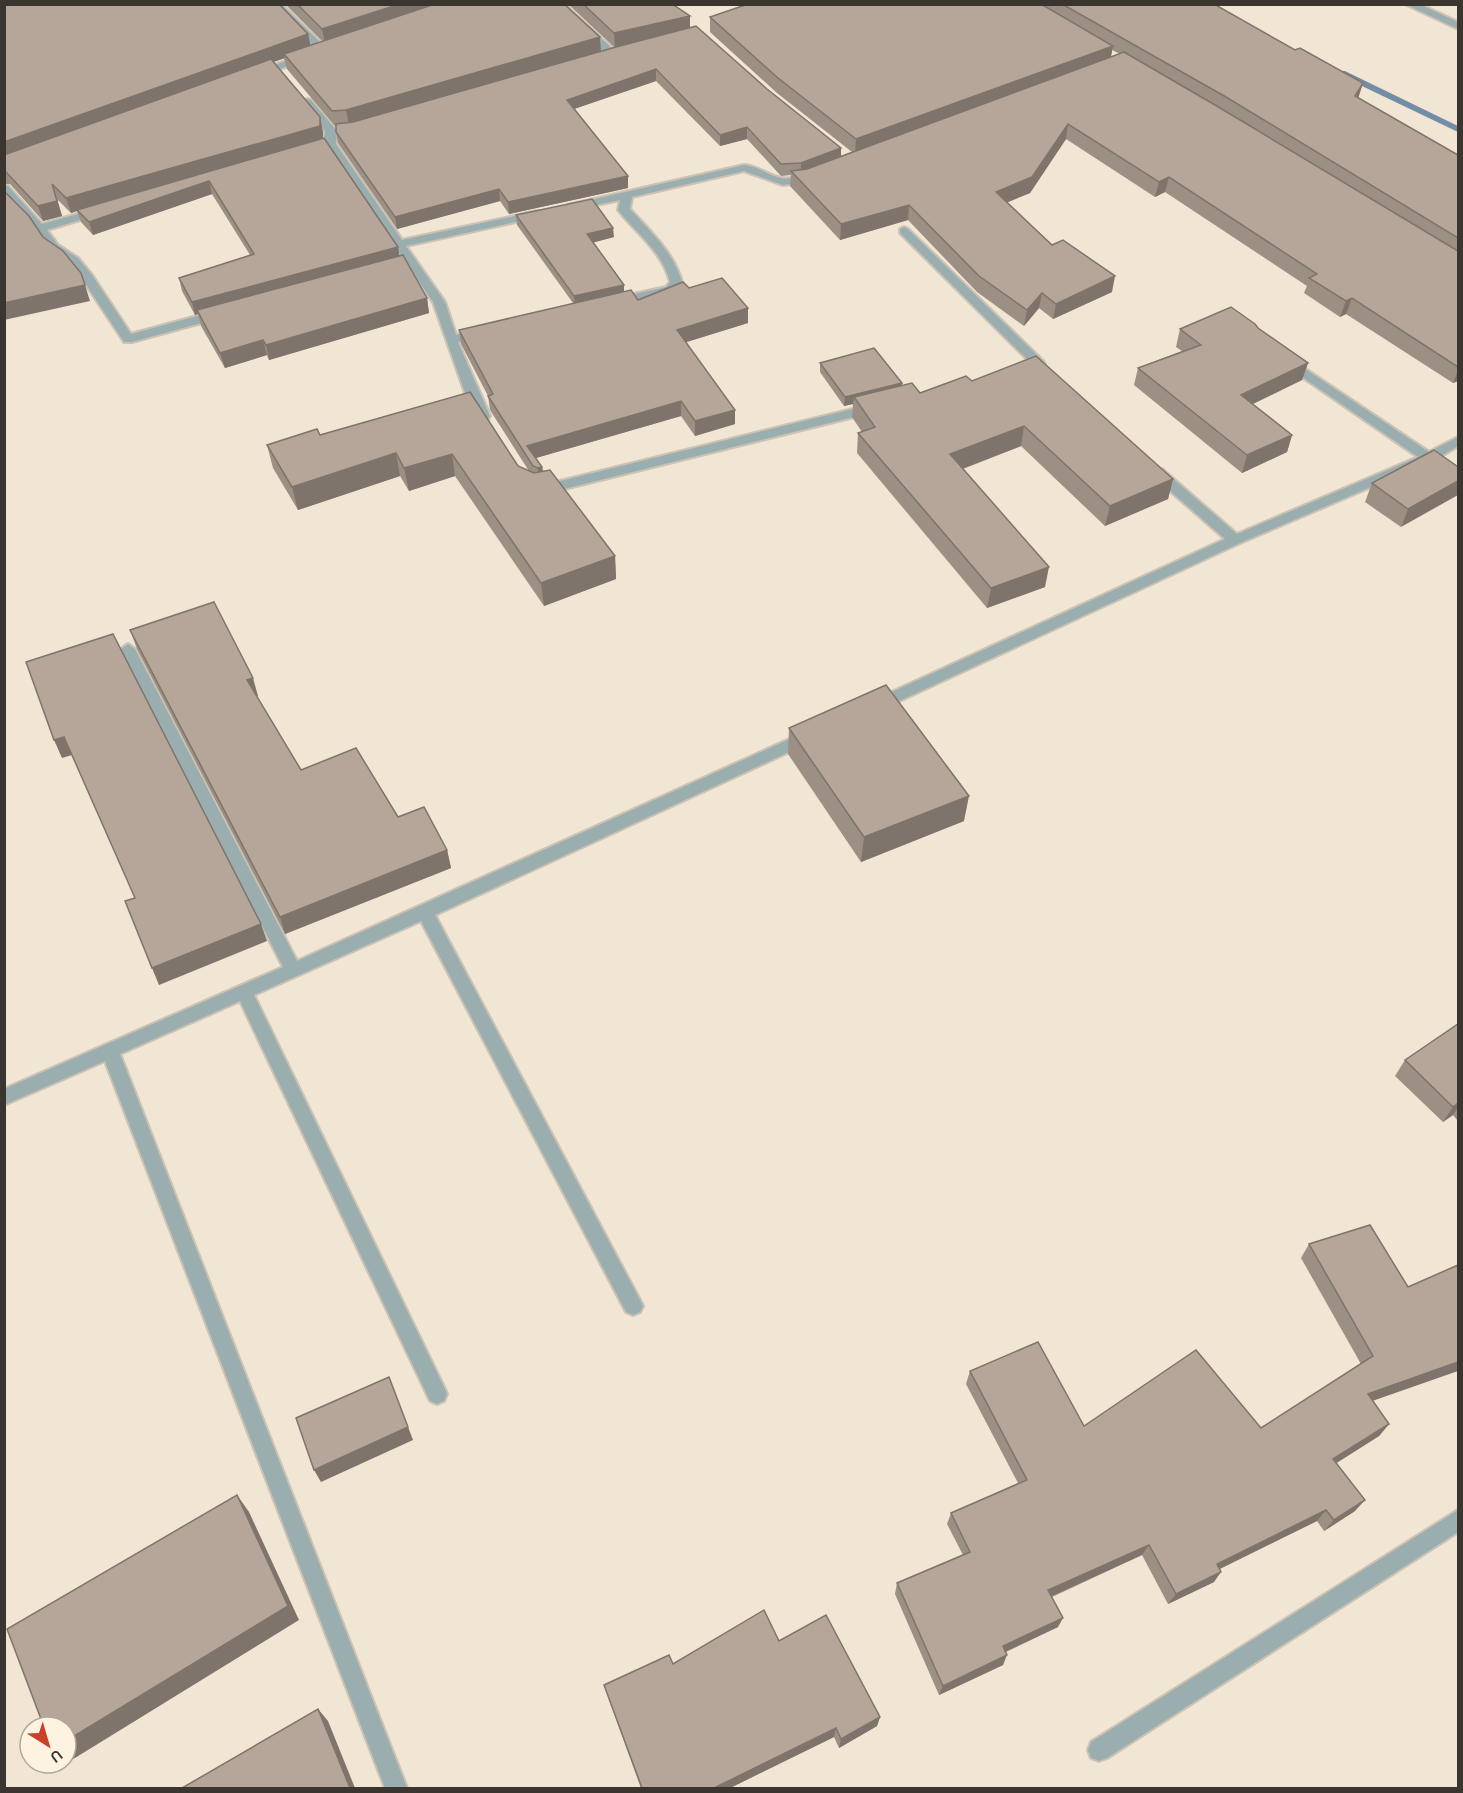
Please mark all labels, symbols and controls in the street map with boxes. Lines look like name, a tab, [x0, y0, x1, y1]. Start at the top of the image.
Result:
north arrow	[18, 1715, 78, 1775]
text: U	[47, 1746, 67, 1767]

